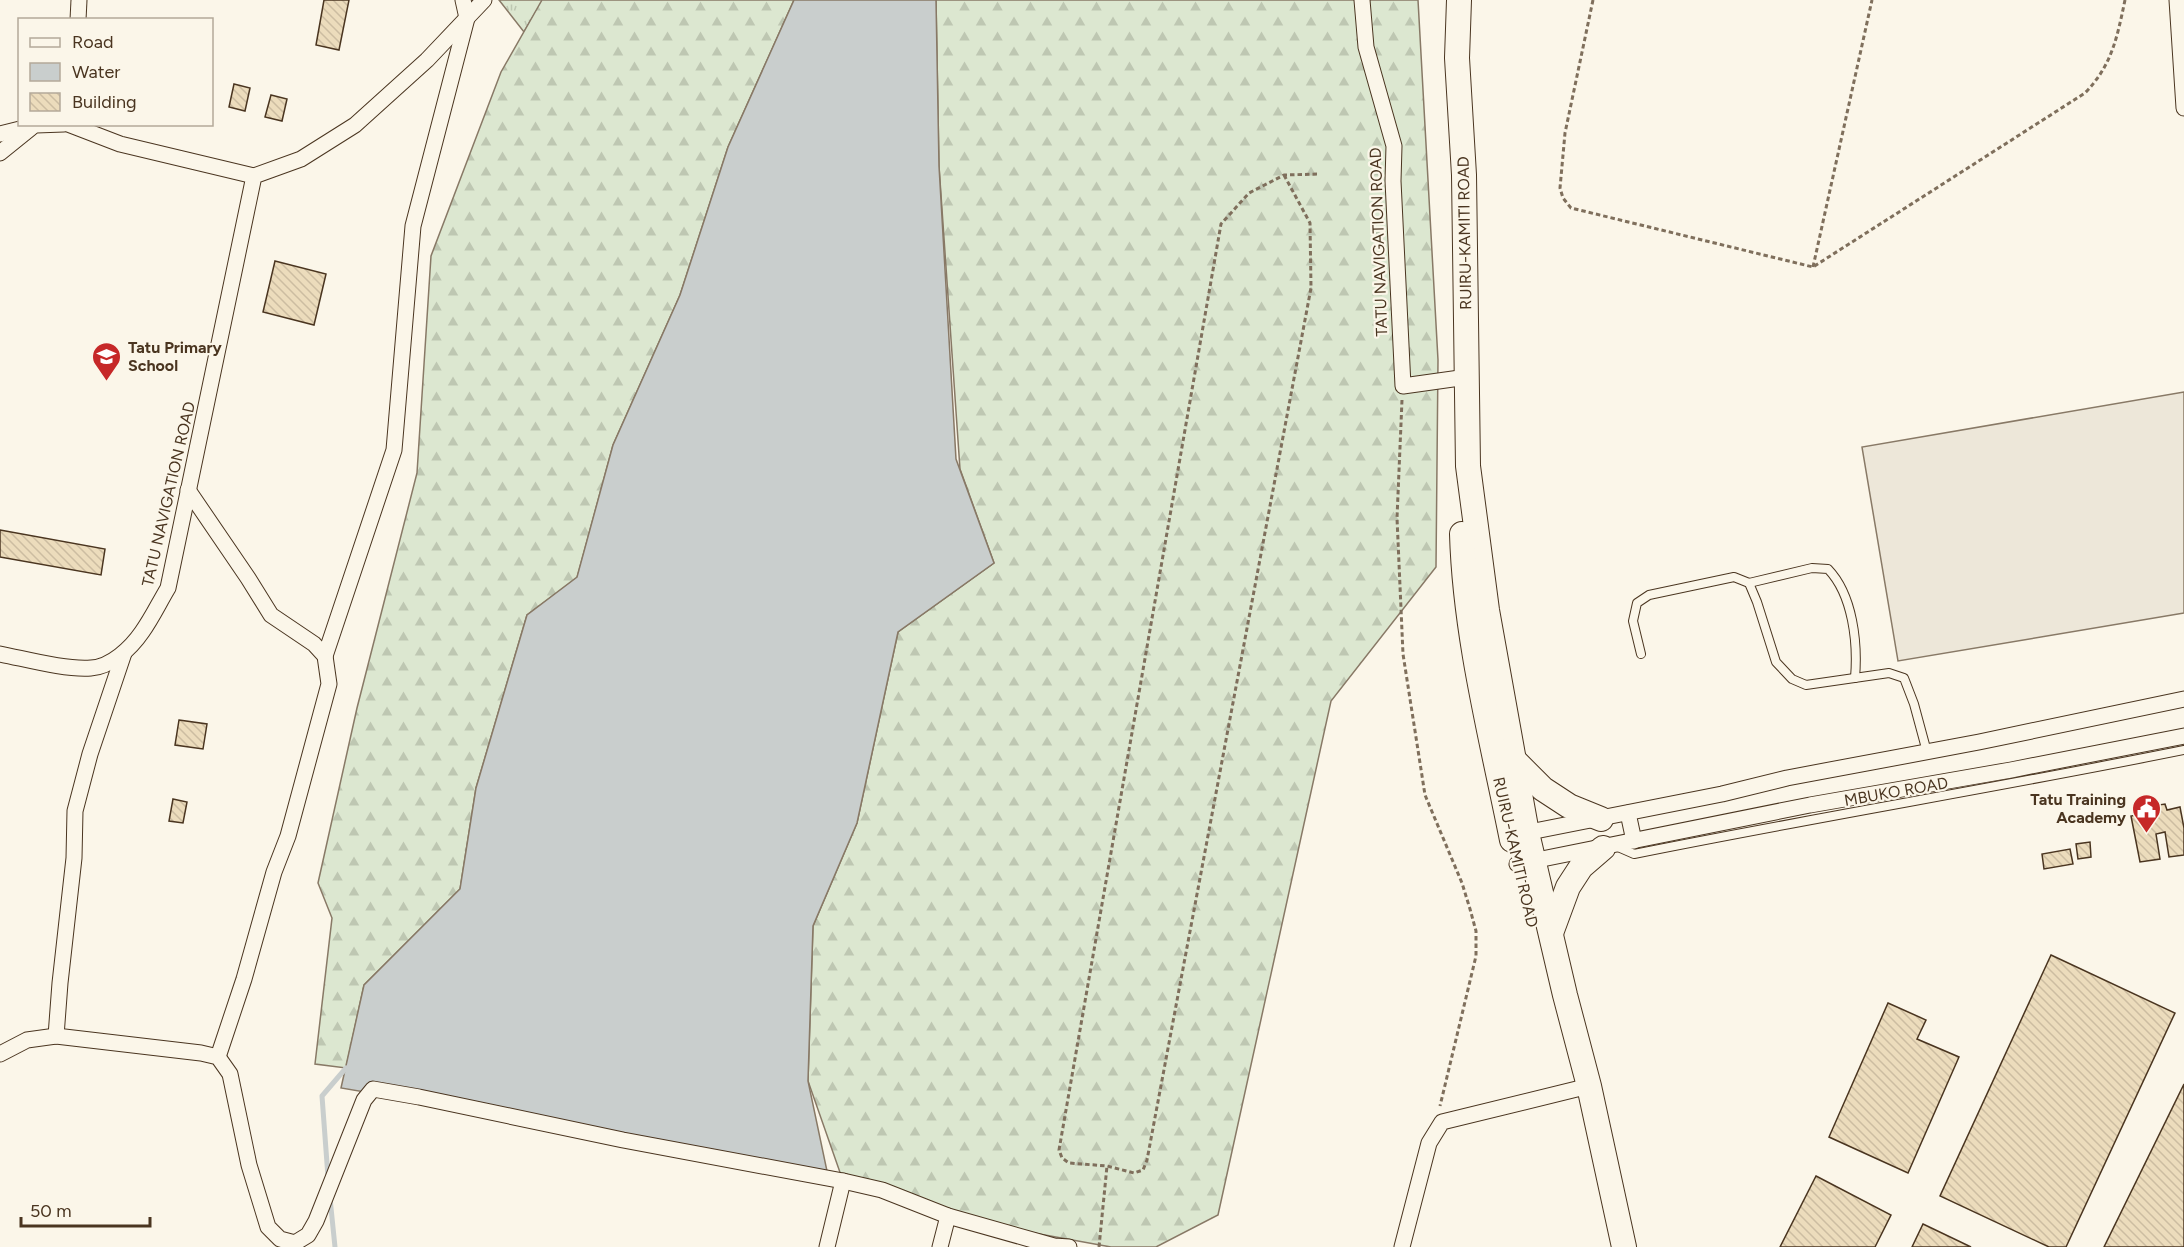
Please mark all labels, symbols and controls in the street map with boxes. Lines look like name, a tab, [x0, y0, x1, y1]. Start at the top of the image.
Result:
legend	[18, 18, 213, 126]
text: Road	[72, 31, 113, 53]
text: Water	[72, 61, 120, 83]
text: Building	[72, 91, 137, 113]
street label: TATU NAVIGATION ROAD	[1366, 147, 1391, 337]
street label: RUIRU-KAMITI ROAD	[1454, 156, 1475, 310]
place label: Tatu Primary School	[128, 338, 223, 375]
school or university icon: Tatu Primary School	[91, 340, 123, 382]
street label: TATU NAVIGATION ROAD	[138, 400, 199, 588]
street label: MBUKO ROAD	[1843, 773, 1949, 810]
street label: RUIRU-KAMITI ROAD	[1489, 775, 1542, 929]
place label: Tatu Training Academy	[2030, 790, 2127, 827]
public building icon: Tatu Training Academy	[2131, 792, 2163, 834]
scale bar	[21, 1190, 150, 1228]
text: 50 m	[30, 1200, 72, 1222]

